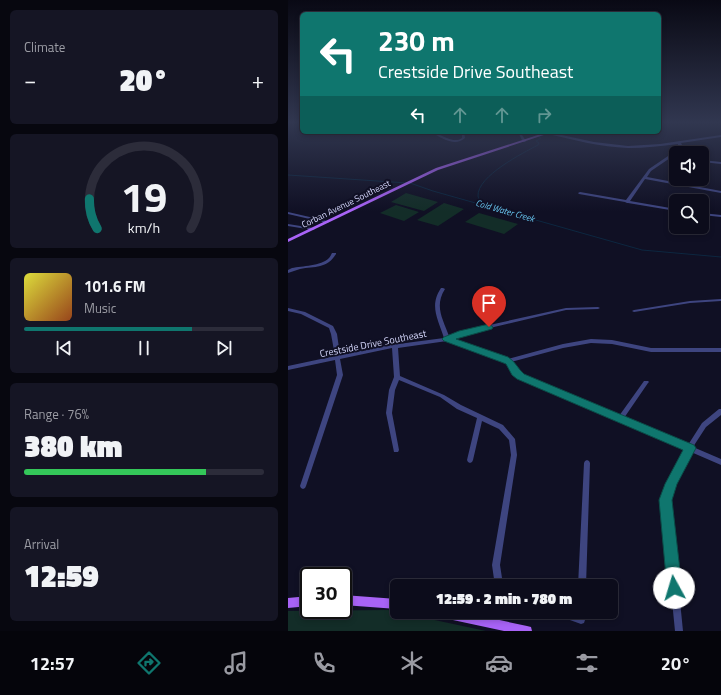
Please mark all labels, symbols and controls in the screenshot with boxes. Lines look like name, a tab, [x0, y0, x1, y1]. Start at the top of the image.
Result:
text: 230 m	[378, 19, 455, 62]
icon: left	[312, 28, 364, 80]
text: Climate	[24, 37, 65, 57]
text: 20°	[119, 57, 169, 103]
text: Crestside Drive Southeast	[378, 58, 573, 85]
text: −	[24, 63, 36, 97]
text: +	[252, 63, 264, 97]
icon: left	[407, 104, 429, 126]
icon: ahead	[449, 104, 471, 126]
icon: ahead	[491, 104, 513, 126]
icon: right	[533, 104, 555, 126]
map controls	[669, 146, 709, 234]
button: sound	[669, 146, 709, 186]
text: 19	[121, 165, 167, 228]
street label: Corban Avenue Southeast	[299, 176, 393, 231]
button: search	[669, 194, 709, 234]
water label: Cold Water Creek	[474, 196, 537, 225]
text: km/h	[128, 217, 160, 239]
text: 101.6 FM	[84, 275, 146, 298]
pin	[472, 286, 506, 327]
icon: arrive	[478, 292, 500, 314]
text: Music	[84, 298, 116, 318]
street label: Crestside Drive Southeast	[318, 326, 428, 361]
icon: previous	[53, 337, 75, 359]
icon: pause	[133, 337, 155, 359]
icon: next	[213, 337, 235, 359]
text: Range · 76%	[24, 404, 89, 424]
text: 380 km	[24, 423, 122, 469]
text: Arrival	[24, 534, 59, 554]
text: 12:59	[24, 553, 99, 599]
speed limit sign: 30	[300, 567, 352, 619]
position arrow	[653, 567, 695, 609]
text: 12:59 · 2 min · 780 m	[436, 587, 572, 610]
icon: directions	[135, 649, 163, 677]
icon: music	[222, 649, 250, 677]
icon: phone	[310, 649, 338, 677]
icon: climate	[398, 649, 426, 677]
icon: car	[485, 649, 513, 677]
icon: filters	[573, 649, 601, 677]
text: 12:57	[30, 650, 75, 677]
text: 20°	[661, 650, 691, 677]

